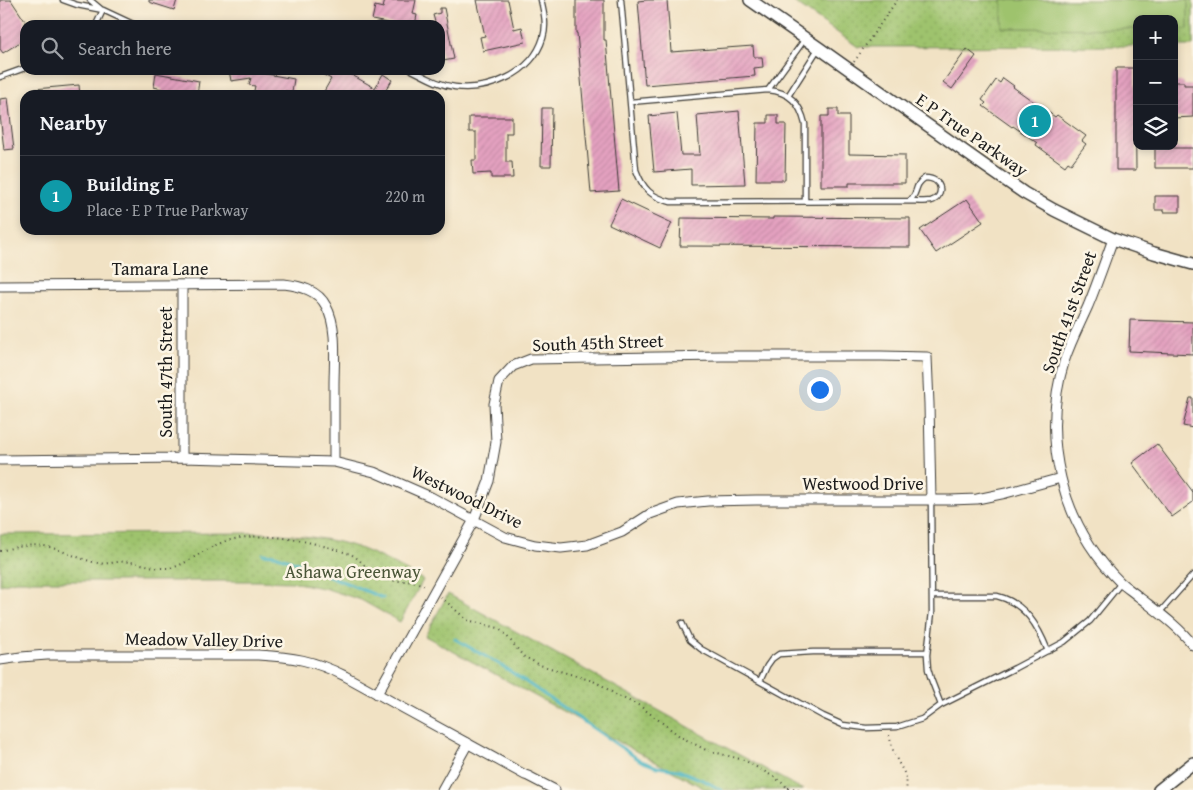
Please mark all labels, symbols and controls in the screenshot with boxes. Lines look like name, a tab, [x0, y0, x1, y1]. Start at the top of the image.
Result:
map controls	[1133, 15, 1178, 150]
button: +	[1133, 15, 1178, 60]
search box	[20, 20, 445, 75]
icon: search	[38, 34, 66, 62]
text: Search here	[78, 34, 172, 62]
button: −	[1133, 60, 1178, 105]
street label: E P True Parkway	[911, 86, 1034, 183]
pin: 1	[1019, 102, 1051, 140]
button: layers	[1133, 105, 1178, 150]
text: Nearby	[40, 107, 107, 138]
text: Building E	[87, 170, 174, 198]
text: 1	[52, 184, 60, 208]
text: 220 m	[385, 184, 425, 208]
text: Place · E P True Parkway	[87, 198, 248, 222]
street label: South 41st Street	[1034, 246, 1103, 377]
street label: Tamara Lane	[112, 255, 208, 282]
street label: South 47th Street	[152, 306, 179, 438]
street label: South 45th Street	[532, 327, 665, 358]
your location	[807, 377, 833, 403]
street label: Westwood Drive	[407, 458, 528, 535]
street label: Westwood Drive	[802, 470, 924, 497]
park label: Ashawa Greenway	[285, 558, 421, 585]
street label: Meadow Valley Drive	[125, 625, 283, 654]

